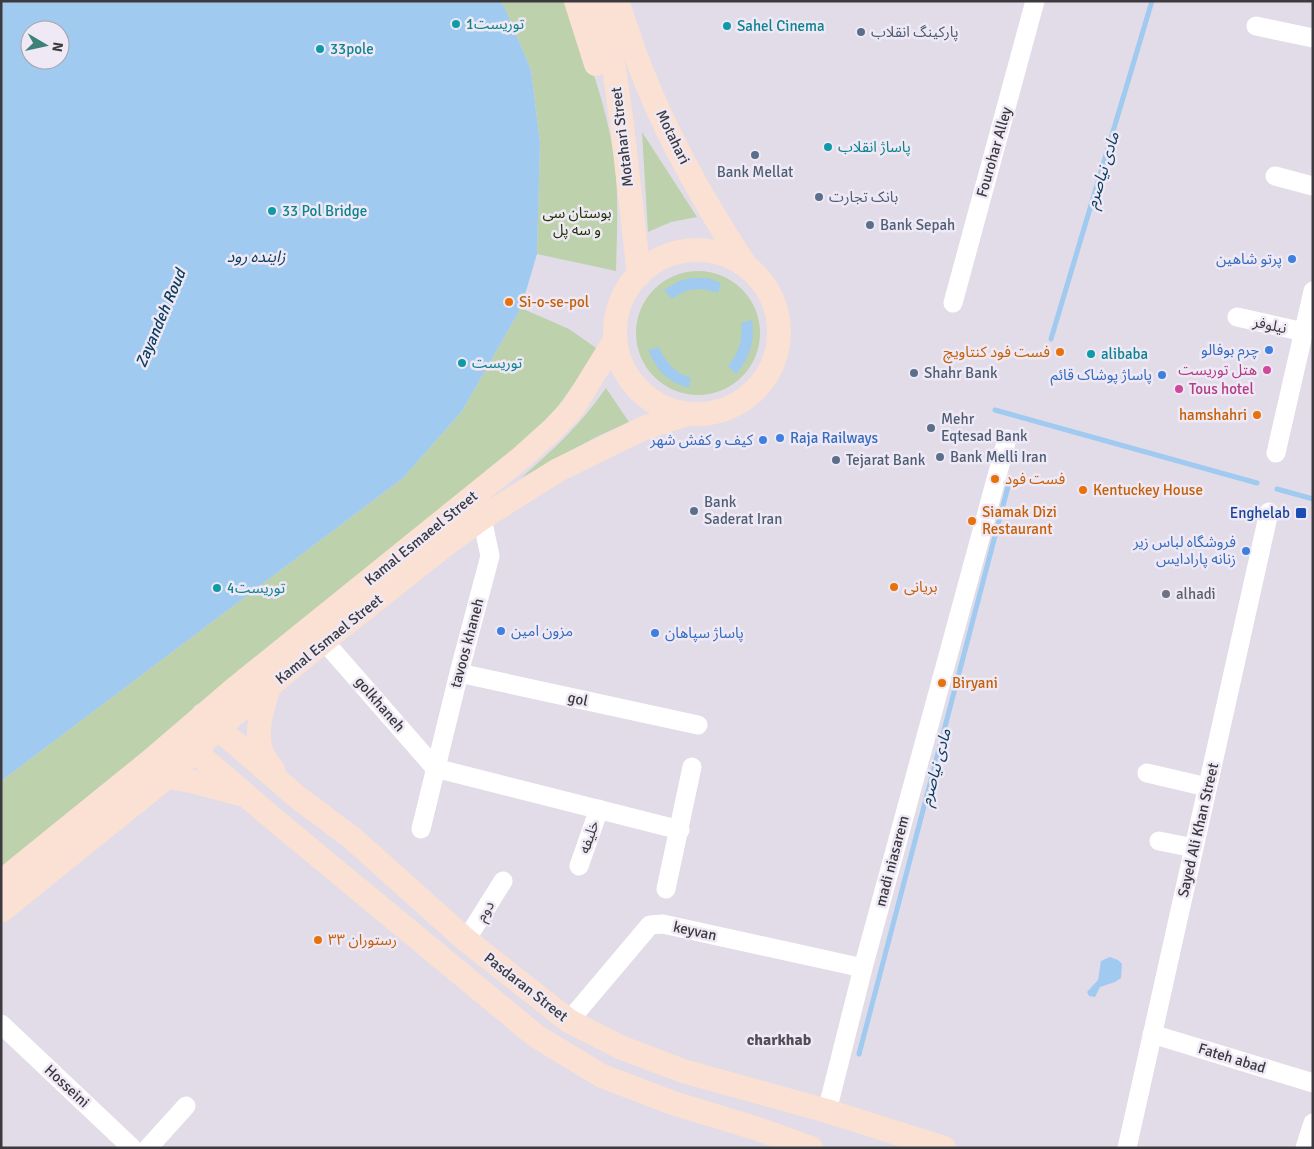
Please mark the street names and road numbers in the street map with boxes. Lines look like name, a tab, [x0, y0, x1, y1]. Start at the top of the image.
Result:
street label: Motahari Street	[607, 86, 637, 188]
street label: Fourohar Alley	[973, 105, 1015, 199]
street label: Motahari	[652, 107, 694, 167]
street label: نیلوفر	[1251, 312, 1288, 337]
street label: Kamal Esmaeel Street	[361, 487, 481, 589]
street label: Kamal Esmael Street	[272, 590, 386, 688]
street label: tavoos khaneh	[446, 596, 488, 690]
street label: golkhaneh	[351, 673, 409, 735]
street label: gol	[566, 688, 590, 710]
street label: Sayed Ali Khan Street	[1174, 761, 1222, 899]
street label: madi niasarem	[871, 813, 913, 908]
street label: خلیفه	[575, 818, 603, 856]
street label: دوم	[472, 897, 500, 926]
street label: keyvan	[672, 918, 718, 944]
street label: Pasdaran Street	[480, 949, 572, 1025]
street label: Fateh abad	[1196, 1039, 1268, 1077]
street label: Hosseini	[41, 1061, 93, 1111]

